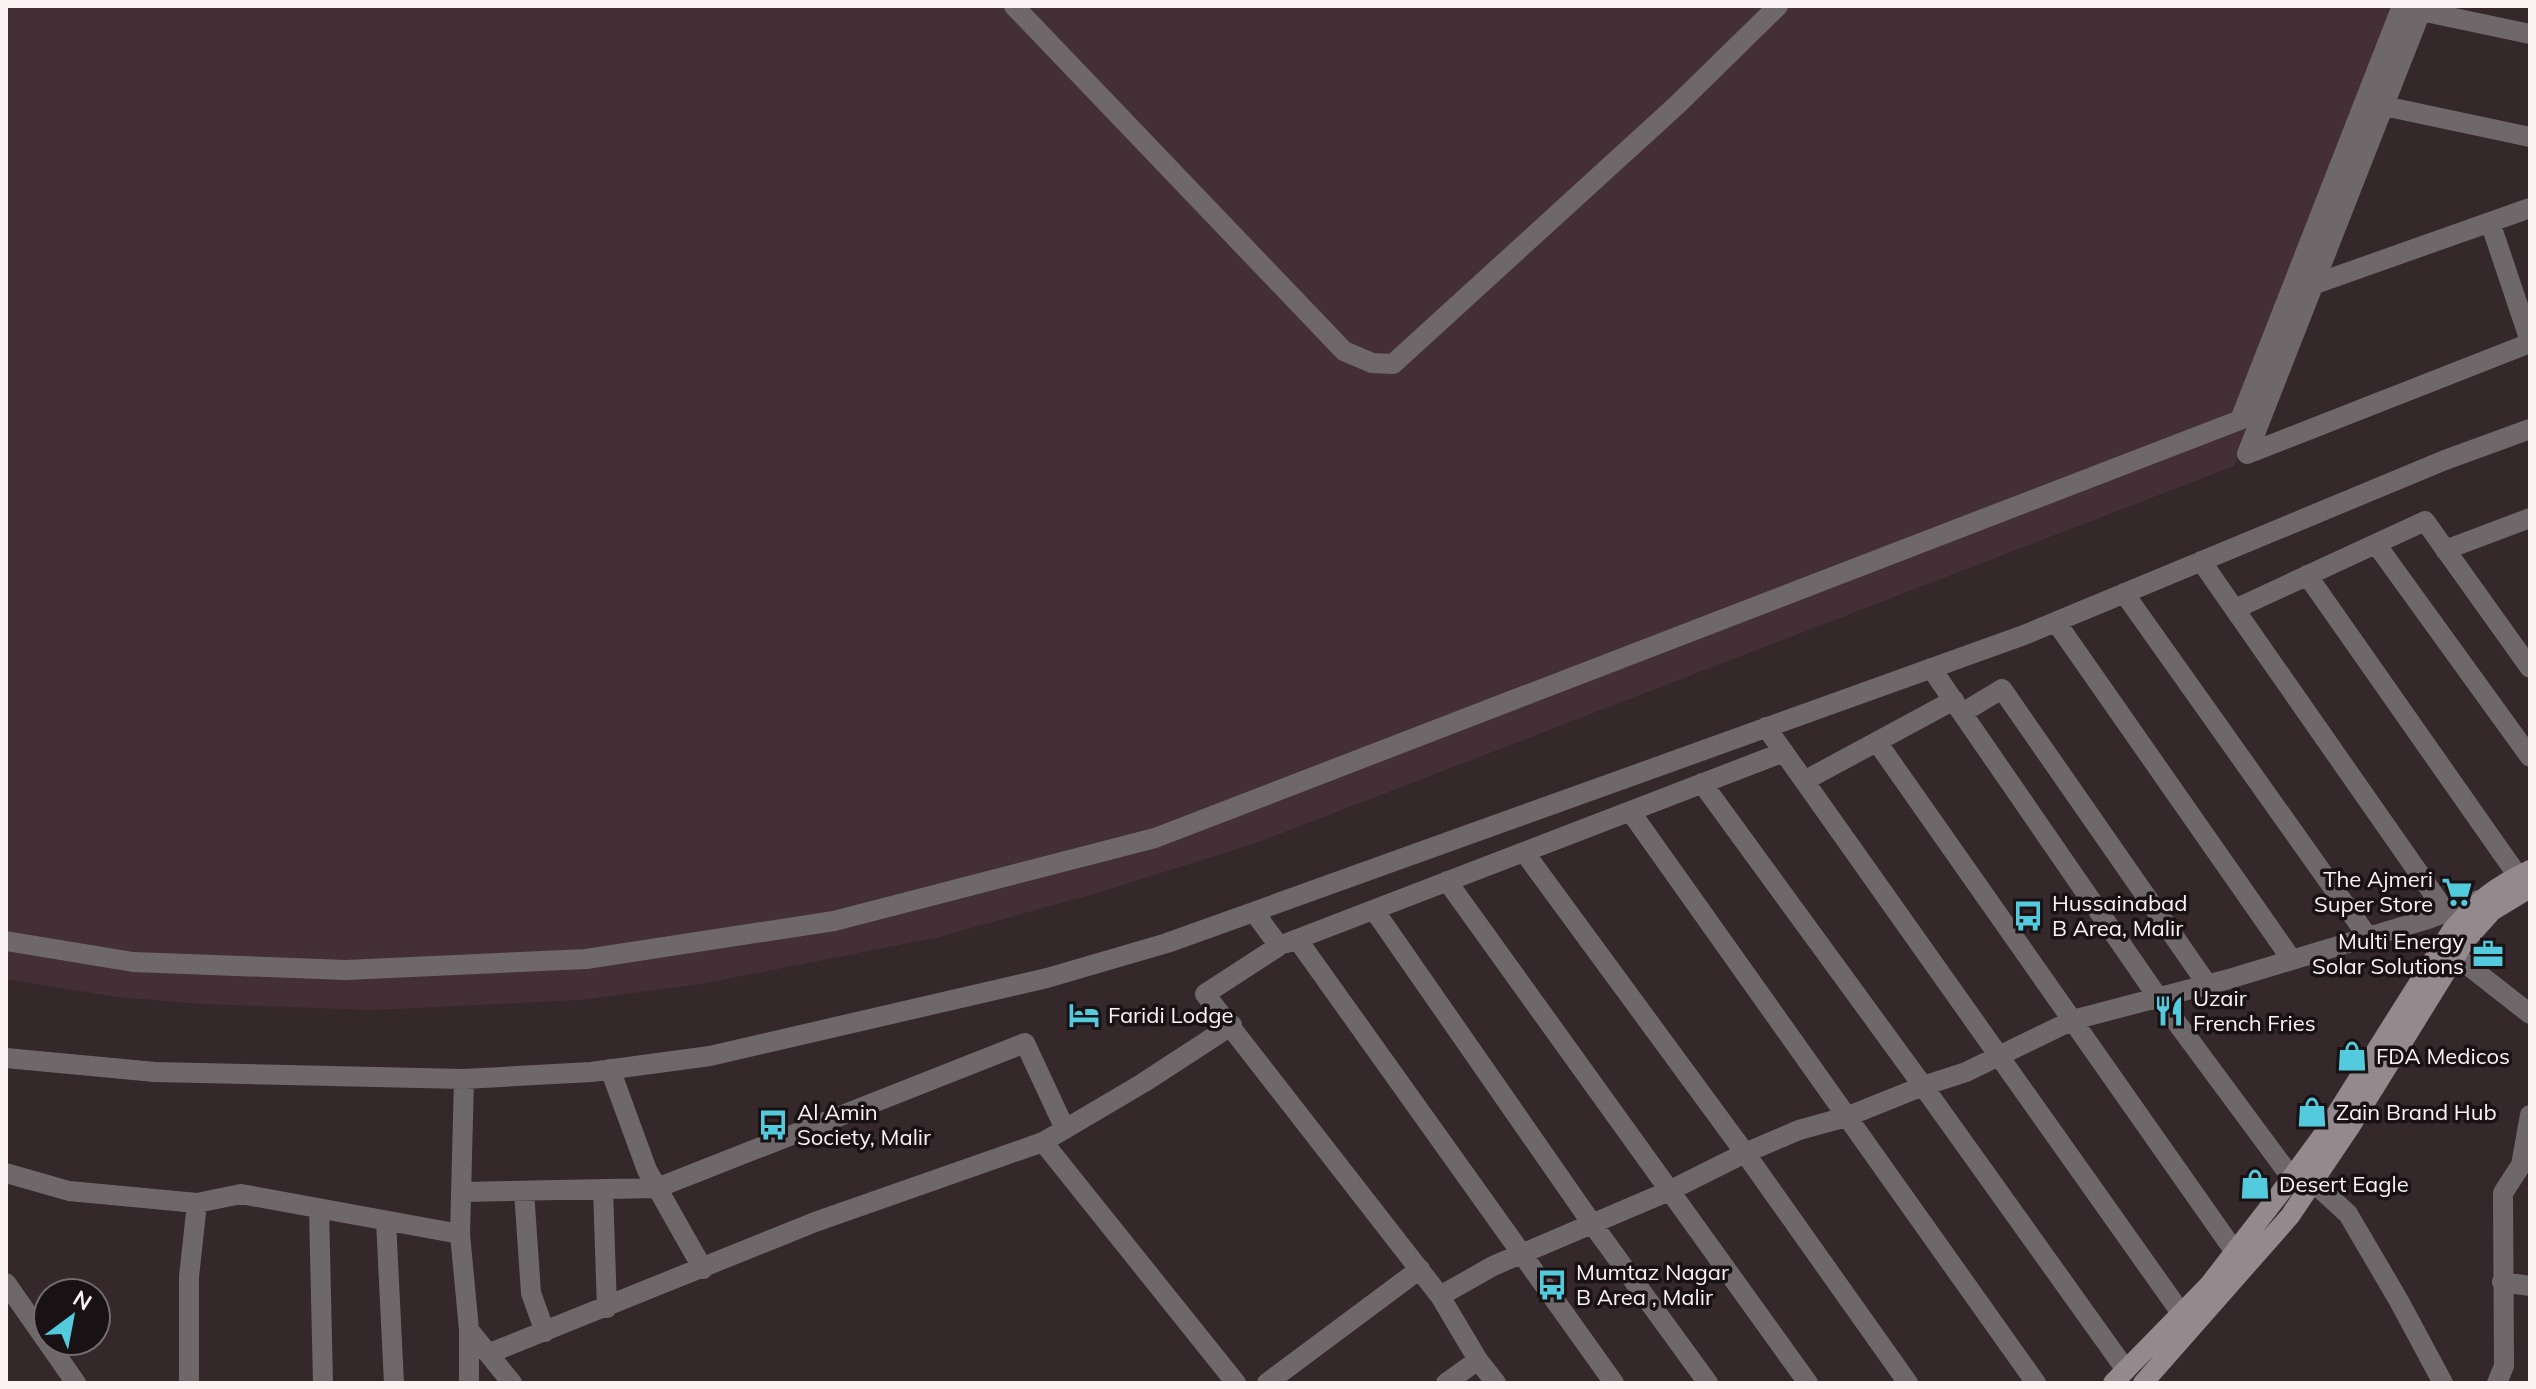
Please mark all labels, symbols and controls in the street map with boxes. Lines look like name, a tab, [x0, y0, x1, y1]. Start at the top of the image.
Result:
place label: The Ajmeri Super Store	[2314, 865, 2433, 918]
supermarket icon: The Ajmeri Super Store	[2440, 875, 2474, 909]
place label: Hussainabad B Area, Malir	[2052, 889, 2188, 942]
bus stop icon: Hussainabad B Area, Malir	[2011, 899, 2045, 933]
place label: Multi Energy Solar Solutions	[2312, 927, 2464, 980]
office icon: Multi Energy Solar Solutions	[2471, 937, 2505, 971]
place label: Uzair French Fries	[2193, 984, 2316, 1037]
restaurant icon: Uzair French Fries	[2152, 994, 2186, 1028]
hotel icon: Faridi Lodge	[1067, 998, 1101, 1032]
place label: Faridi Lodge	[1108, 1001, 1233, 1029]
shop icon: FDA Medicos	[2335, 1039, 2369, 1073]
place label: FDA Medicos	[2376, 1042, 2510, 1070]
shop icon: Zain Brand Hub	[2295, 1095, 2329, 1129]
place label: Al Amin Society, Malir	[797, 1098, 931, 1151]
place label: Zain Brand Hub	[2336, 1098, 2497, 1126]
bus stop icon: Al Amin Society, Malir	[756, 1108, 790, 1142]
shop icon: Desert Eagle	[2238, 1167, 2272, 1201]
place label: Desert Eagle	[2279, 1170, 2409, 1198]
place label: Mumtaz Nagar B Area , Malir	[1576, 1258, 1729, 1311]
bus stop icon: Mumtaz Nagar B Area , Malir	[1535, 1268, 1569, 1302]
north arrow	[32, 1277, 112, 1357]
text: N	[68, 1284, 97, 1316]

